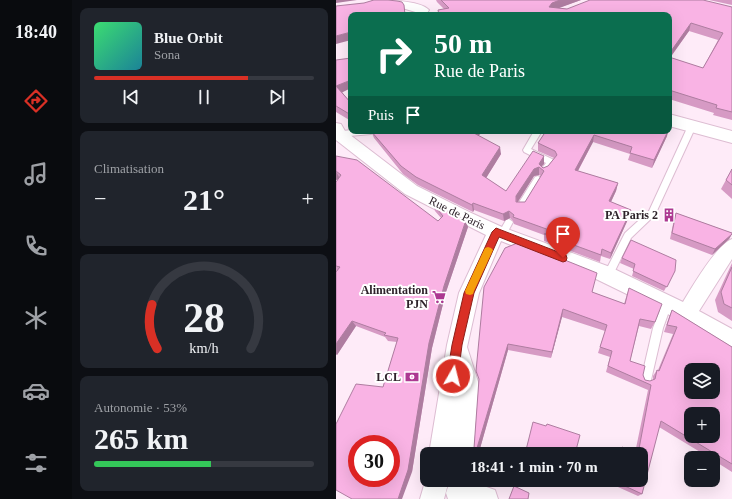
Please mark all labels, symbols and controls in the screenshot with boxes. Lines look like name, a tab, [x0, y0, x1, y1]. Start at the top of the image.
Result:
text: 18:40	[15, 22, 57, 42]
icon: right	[368, 28, 420, 80]
text: 50 m	[434, 28, 492, 59]
text: Blue Orbit	[154, 30, 223, 46]
text: Sona	[154, 47, 180, 62]
text: Rue de Paris	[434, 61, 525, 81]
icon: previous	[120, 86, 142, 108]
icon: pause	[193, 86, 215, 108]
icon: next	[266, 86, 288, 108]
icon: directions	[22, 87, 50, 115]
icon: arrive	[402, 104, 424, 126]
text: Puis	[368, 107, 394, 123]
icon: music	[22, 160, 50, 188]
text: Climatisation	[94, 161, 164, 176]
text: 21°	[183, 183, 225, 216]
text: −	[94, 186, 106, 211]
text: +	[302, 186, 314, 211]
street label: Rue de Paris	[427, 193, 488, 233]
building icon: PA Paris 2	[661, 207, 677, 223]
place label: PA Paris 2	[605, 208, 658, 222]
pin	[546, 217, 580, 258]
icon: arrive	[552, 223, 574, 245]
icon: phone	[22, 232, 50, 260]
place label: Alimentation PJN	[361, 283, 428, 311]
supermarket icon: Alimentation PJN	[431, 289, 447, 305]
text: 28	[183, 295, 225, 341]
icon: climate	[22, 304, 50, 332]
text: km/h	[189, 339, 219, 355]
position arrow	[432, 355, 474, 397]
map controls	[684, 363, 720, 487]
button: layers	[684, 363, 720, 399]
bank icon: LCL	[404, 369, 420, 385]
place label: LCL	[376, 370, 401, 384]
icon: car	[22, 377, 50, 405]
text: Autonomie · 53%	[94, 400, 187, 415]
button: +	[684, 407, 720, 443]
text: 265 km	[94, 422, 188, 455]
speed limit sign: 30	[348, 435, 400, 487]
icon: filters	[22, 449, 50, 477]
button: −	[684, 451, 720, 487]
text: 18:41 · 1 min · 70 m	[470, 459, 598, 475]

